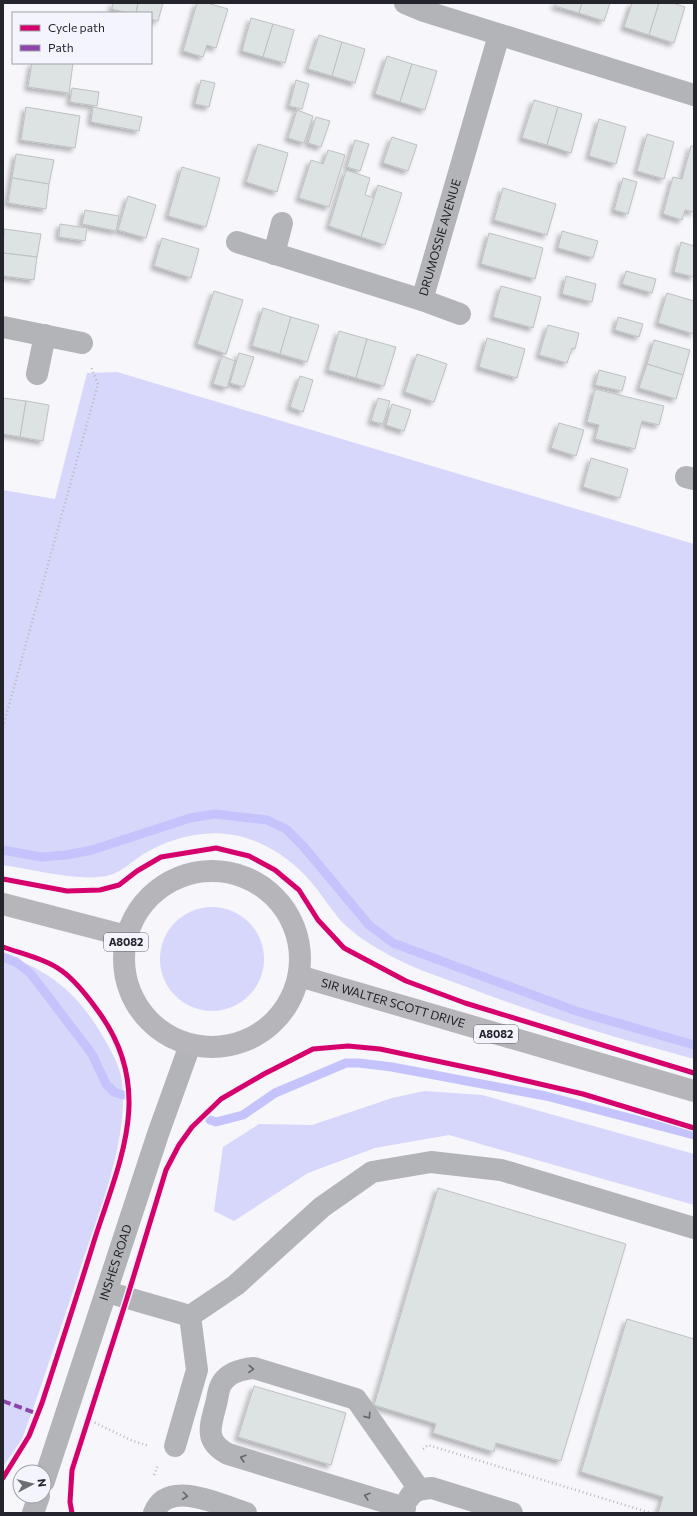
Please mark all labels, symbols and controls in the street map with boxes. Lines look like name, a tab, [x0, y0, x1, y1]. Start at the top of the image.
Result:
legend	[12, 12, 152, 64]
text: Cycle path	[48, 20, 105, 34]
text: Path	[48, 40, 74, 54]
street label: DRUMOSSIE AVENUE	[416, 177, 463, 297]
road number: A8082	[104, 933, 148, 951]
street label: SIR WALTER SCOTT DRIVE	[320, 975, 467, 1030]
road number: A8082	[474, 1025, 518, 1043]
street label: INSHES ROAD	[96, 1222, 134, 1302]
one-way arrow	[248, 1365, 254, 1373]
one-way arrow	[363, 1412, 371, 1419]
one-way arrow	[240, 1454, 247, 1463]
north arrow	[12, 1464, 52, 1504]
text: N	[35, 1478, 49, 1488]
one-way arrow	[181, 1491, 188, 1500]
one-way arrow	[364, 1492, 371, 1501]

